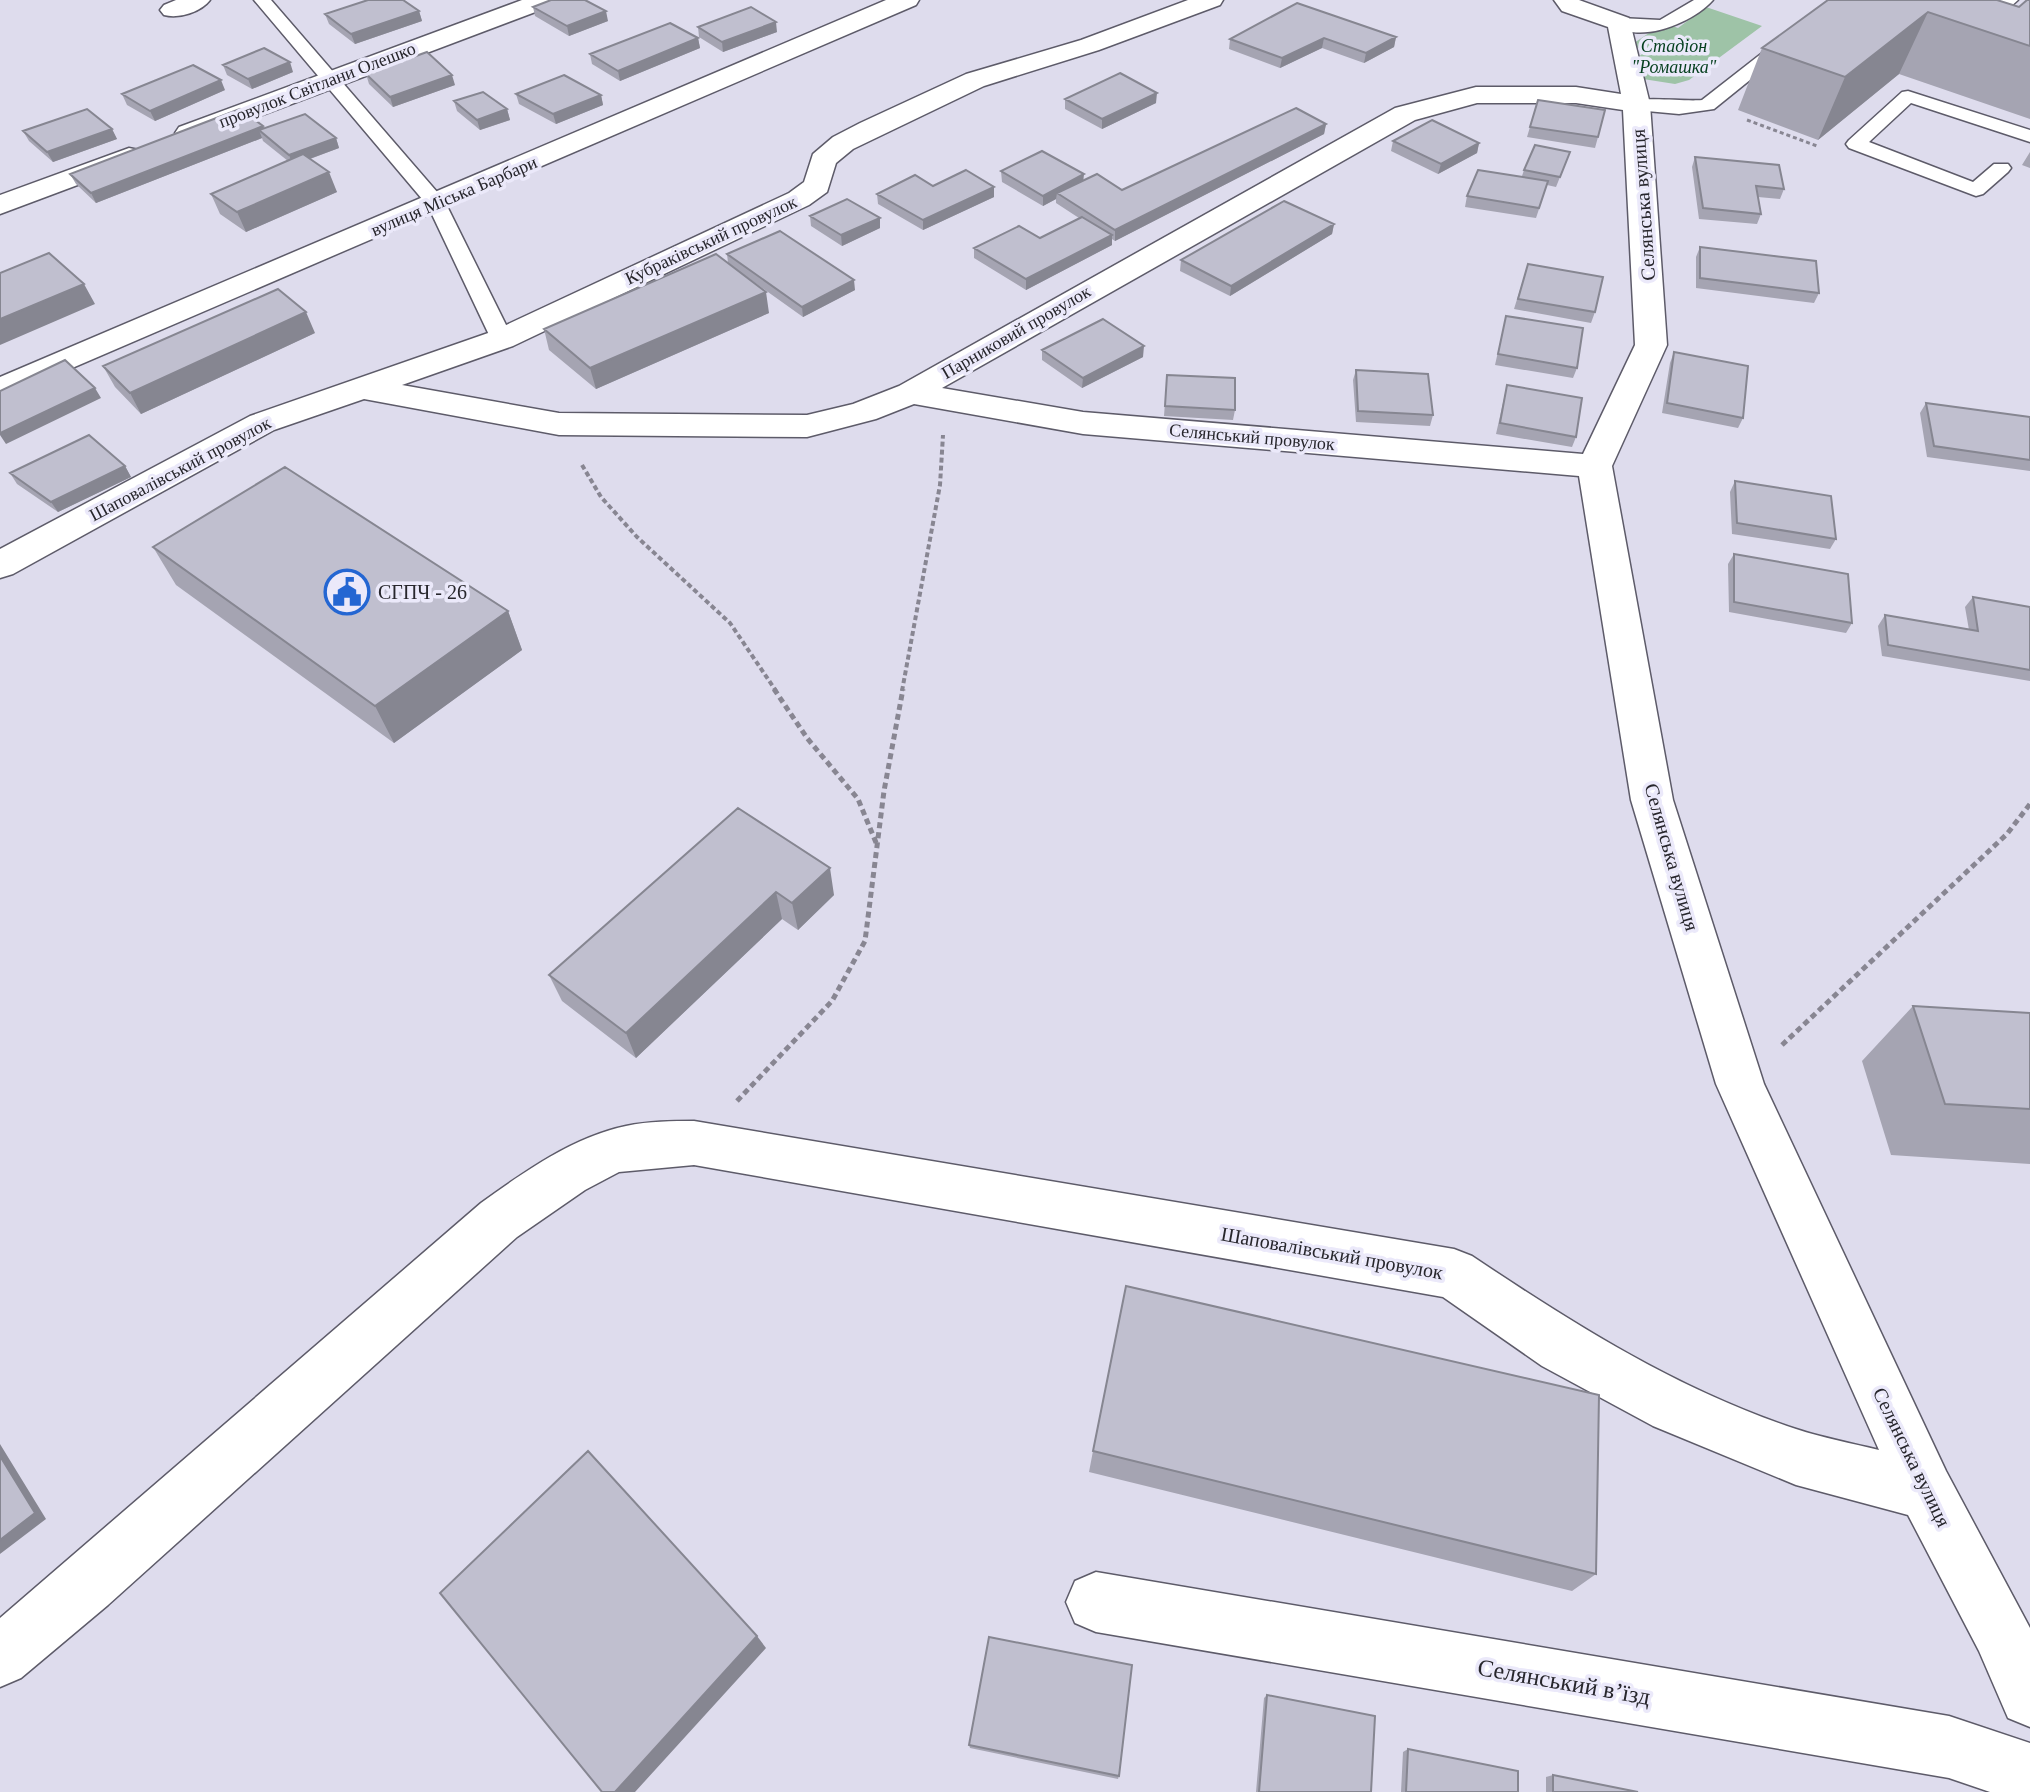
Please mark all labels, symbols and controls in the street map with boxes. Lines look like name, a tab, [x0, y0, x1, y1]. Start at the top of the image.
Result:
park label: Стадіон "Ромашка"	[1632, 36, 1717, 77]
street label: провулок Світлани Олешко	[216, 38, 418, 132]
street label: Селянська вулиця	[1627, 128, 1660, 282]
street label: вулиця Міська Барбари	[368, 152, 540, 240]
street label: Кубраківський провулок	[622, 191, 800, 289]
street label: Парниковий провулок	[938, 281, 1094, 383]
street label: Шаповалівський провулок	[86, 413, 274, 525]
street label: Селянський провулок	[1168, 420, 1336, 454]
public building icon: СГПЧ - 26	[323, 568, 371, 616]
place label: СГПЧ - 26	[378, 581, 467, 603]
street label: Селянська вулиця	[1640, 781, 1704, 933]
street label: Шаповалівський провулок	[1219, 1223, 1445, 1284]
street label: Селянська вулиця	[1868, 1384, 1955, 1531]
street label: Селянський вʼїзд	[1476, 1654, 1652, 1710]

